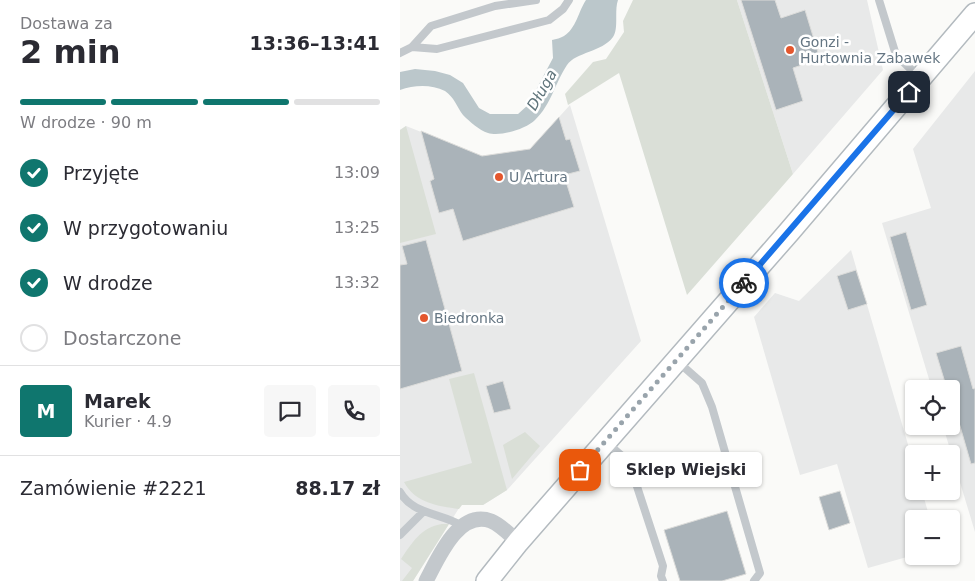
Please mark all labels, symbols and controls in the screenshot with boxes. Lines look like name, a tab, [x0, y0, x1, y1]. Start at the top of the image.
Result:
text: Dostawa za	[20, 14, 113, 33]
text: 13:36–13:41	[250, 32, 380, 54]
text: 2 min	[20, 33, 121, 71]
place label: Gonzi - Hurtownia Zabawek	[800, 34, 941, 66]
marker: Gonzi - Hurtownia Zabawek	[784, 44, 796, 56]
water label: Długa	[523, 66, 561, 114]
pin	[888, 71, 930, 113]
icon: home	[895, 78, 923, 106]
text: W drodze · 90 m	[20, 113, 152, 132]
icon: check	[20, 159, 48, 187]
text: Przyjęte	[63, 162, 139, 184]
text: 13:09	[334, 163, 380, 182]
place label: U Artura	[509, 169, 568, 185]
marker: U Artura	[493, 171, 505, 183]
icon: check	[20, 214, 48, 242]
text: W przygotowaniu	[63, 217, 228, 239]
text: 13:25	[334, 218, 380, 237]
courier	[719, 258, 769, 308]
icon: check	[20, 269, 48, 297]
icon: bike	[730, 269, 758, 297]
text: W drodze	[63, 272, 153, 294]
text: 13:32	[334, 273, 380, 292]
place label: Biedronka	[434, 310, 504, 326]
marker: Biedronka	[418, 312, 430, 324]
text: Dostarczone	[63, 327, 181, 349]
map controls	[905, 380, 960, 565]
button: locate	[905, 380, 960, 435]
button: chat	[264, 385, 316, 437]
button: phone	[328, 385, 380, 437]
text: Marek	[84, 390, 151, 412]
text: M	[37, 400, 55, 422]
text: Kurier · 4.9	[84, 412, 172, 431]
button: +	[905, 445, 960, 500]
pin	[559, 449, 601, 491]
callout: Sklep Wiejski	[610, 452, 762, 488]
icon: bag	[566, 456, 594, 484]
text: Sklep Wiejski	[626, 460, 746, 479]
text: Zamówienie #2221	[20, 477, 207, 499]
text: 88.17 zł	[295, 477, 380, 499]
button: −	[905, 510, 960, 565]

